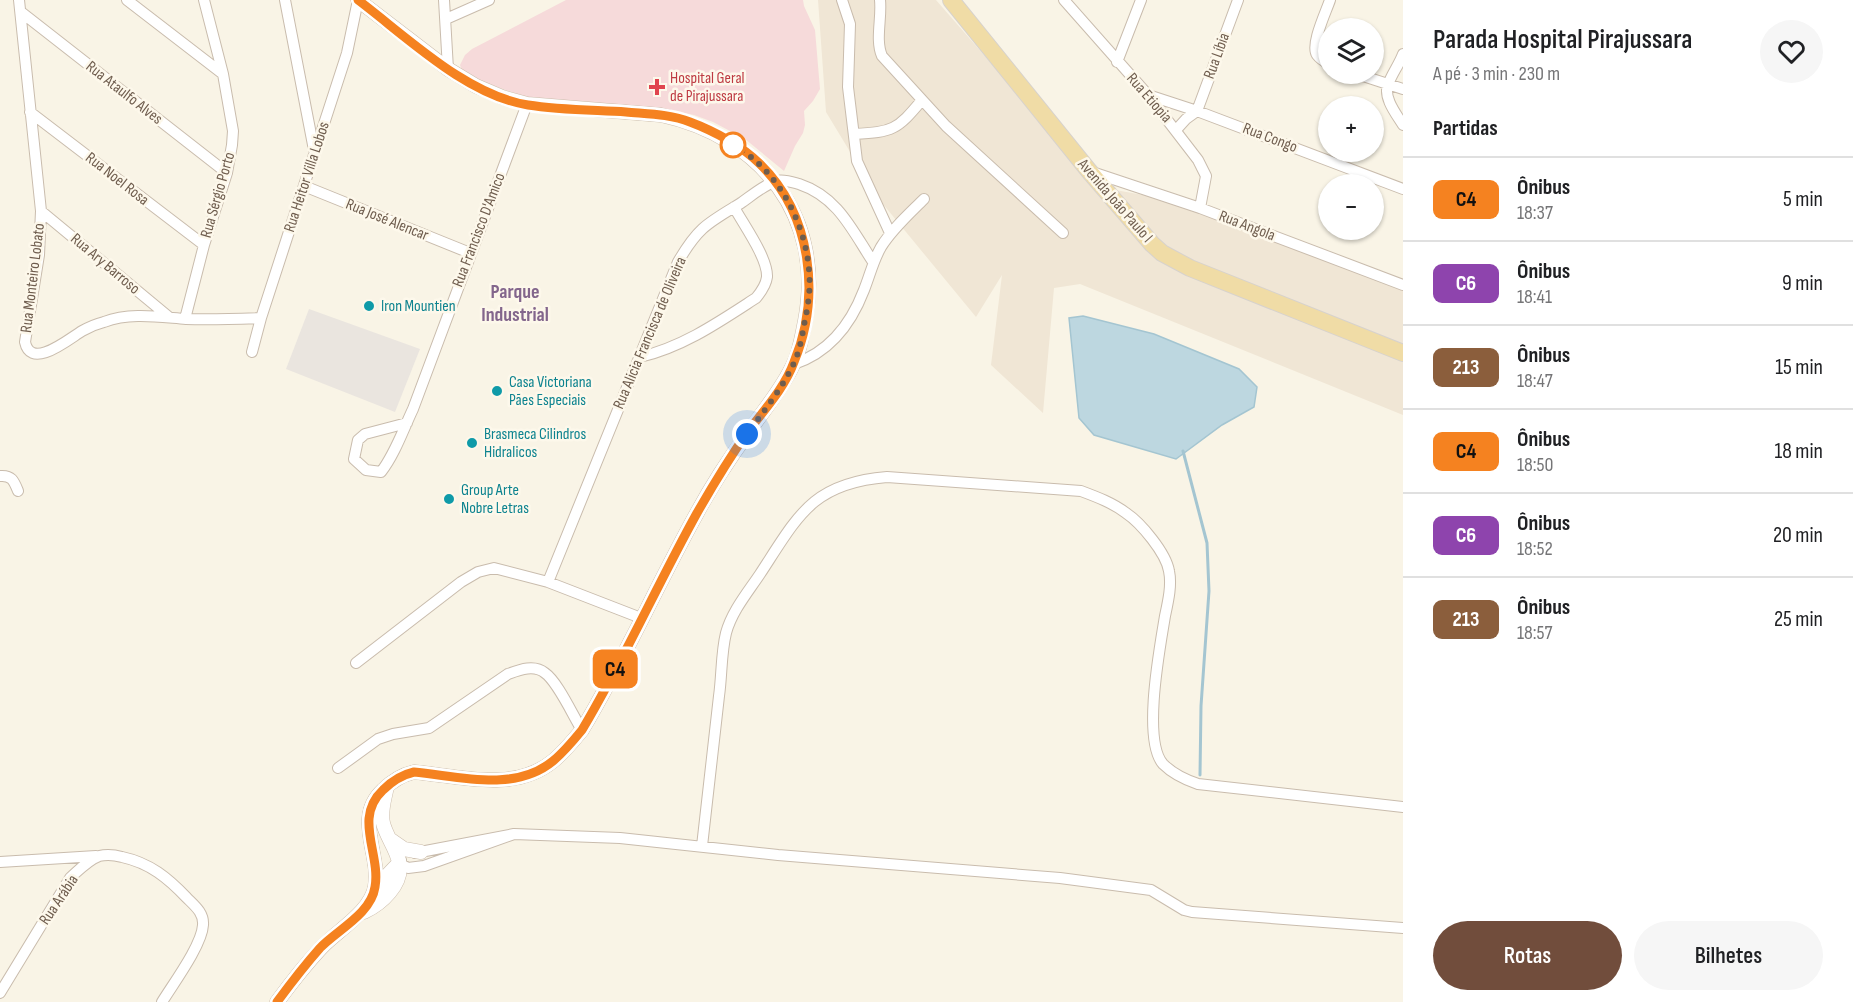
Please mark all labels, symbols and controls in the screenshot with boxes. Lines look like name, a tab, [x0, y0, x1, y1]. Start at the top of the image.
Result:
map controls	[1318, 18, 1384, 240]
button: layers	[1318, 18, 1384, 84]
button: heart	[1760, 20, 1823, 83]
text: Parada Hospital Pirajussara	[1433, 23, 1692, 56]
street label: Rua Líbia	[1200, 30, 1234, 82]
street label: Rua Ataulfo Alves	[82, 57, 166, 129]
text: A pé · 3 min · 230 m	[1433, 62, 1560, 86]
place label: Hospital Geral de Pirajussara	[670, 69, 745, 106]
street label: Rua Etiopia	[1122, 69, 1176, 127]
marker: Hospital Geral de Pirajussara	[648, 78, 666, 96]
button: +	[1318, 96, 1384, 162]
text: Partidas	[1433, 115, 1498, 142]
street label: Rua Heitor Villa Lobos	[280, 119, 334, 235]
street label: Rua Congo	[1240, 119, 1300, 157]
unlabelled marker	[720, 132, 746, 158]
street label: Rua Noel Rosa	[82, 148, 152, 210]
street label: Rua Sérgio Porto	[197, 150, 239, 240]
street label: Avenida João Paulo I	[1073, 155, 1156, 247]
street label: Rua Francisco D'Amico	[449, 170, 509, 290]
button: −	[1318, 174, 1384, 240]
text: Ônibus	[1517, 174, 1570, 201]
text: 5 min	[1783, 186, 1823, 213]
text: C4	[1456, 187, 1476, 212]
street label: Rua José Alencar	[343, 195, 432, 245]
text: 18:37	[1517, 201, 1553, 225]
street label: Rua Angola	[1216, 207, 1278, 245]
street label: Rua Monteiro Lobato	[17, 222, 49, 334]
street label: Rua Ary Barroso	[66, 230, 144, 298]
street label: Rua Alicia Francisca de Oliveira	[609, 254, 691, 412]
text: Ônibus	[1517, 258, 1570, 285]
text: 9 min	[1782, 270, 1823, 297]
text: C6	[1456, 271, 1476, 296]
district label: Parque Industrial	[481, 280, 549, 327]
text: 18:41	[1517, 285, 1552, 309]
place label: Iron Mountien	[381, 297, 456, 316]
marker: Iron Mountien	[362, 299, 376, 313]
text: Ônibus	[1517, 342, 1570, 369]
text: 15 min	[1775, 354, 1823, 381]
text: 213	[1453, 355, 1479, 380]
text: 18:47	[1517, 369, 1553, 393]
place label: Casa Victoriana Pães Especiais	[509, 373, 592, 410]
marker: Casa Victoriana Pães Especiais	[490, 384, 504, 398]
your location	[732, 419, 762, 449]
place label: Brasmeca Cilindros Hidralicos	[484, 425, 586, 462]
text: Ônibus	[1517, 426, 1570, 453]
marker: Brasmeca Cilindros Hidralicos	[465, 436, 479, 450]
text: 18 min	[1775, 438, 1823, 465]
text: C4	[1456, 439, 1476, 464]
text: 18:50	[1517, 453, 1553, 477]
place label: Group Arte Nobre Letras	[461, 481, 529, 518]
marker: Group Arte Nobre Letras	[442, 492, 456, 506]
text: Ônibus	[1517, 510, 1570, 537]
text: 20 min	[1773, 522, 1823, 549]
text: C6	[1456, 523, 1476, 548]
text: 18:52	[1517, 537, 1553, 561]
text: Ônibus	[1517, 594, 1570, 621]
text: 25 min	[1774, 606, 1823, 633]
text: 213	[1453, 607, 1479, 632]
text: 18:57	[1517, 621, 1552, 645]
line badge: C4	[588, 650, 642, 688]
text: C4	[605, 657, 625, 682]
street label: Rua Arábia	[35, 871, 83, 929]
button: Rotas	[1433, 921, 1622, 990]
button: Bilhetes	[1634, 921, 1823, 990]

